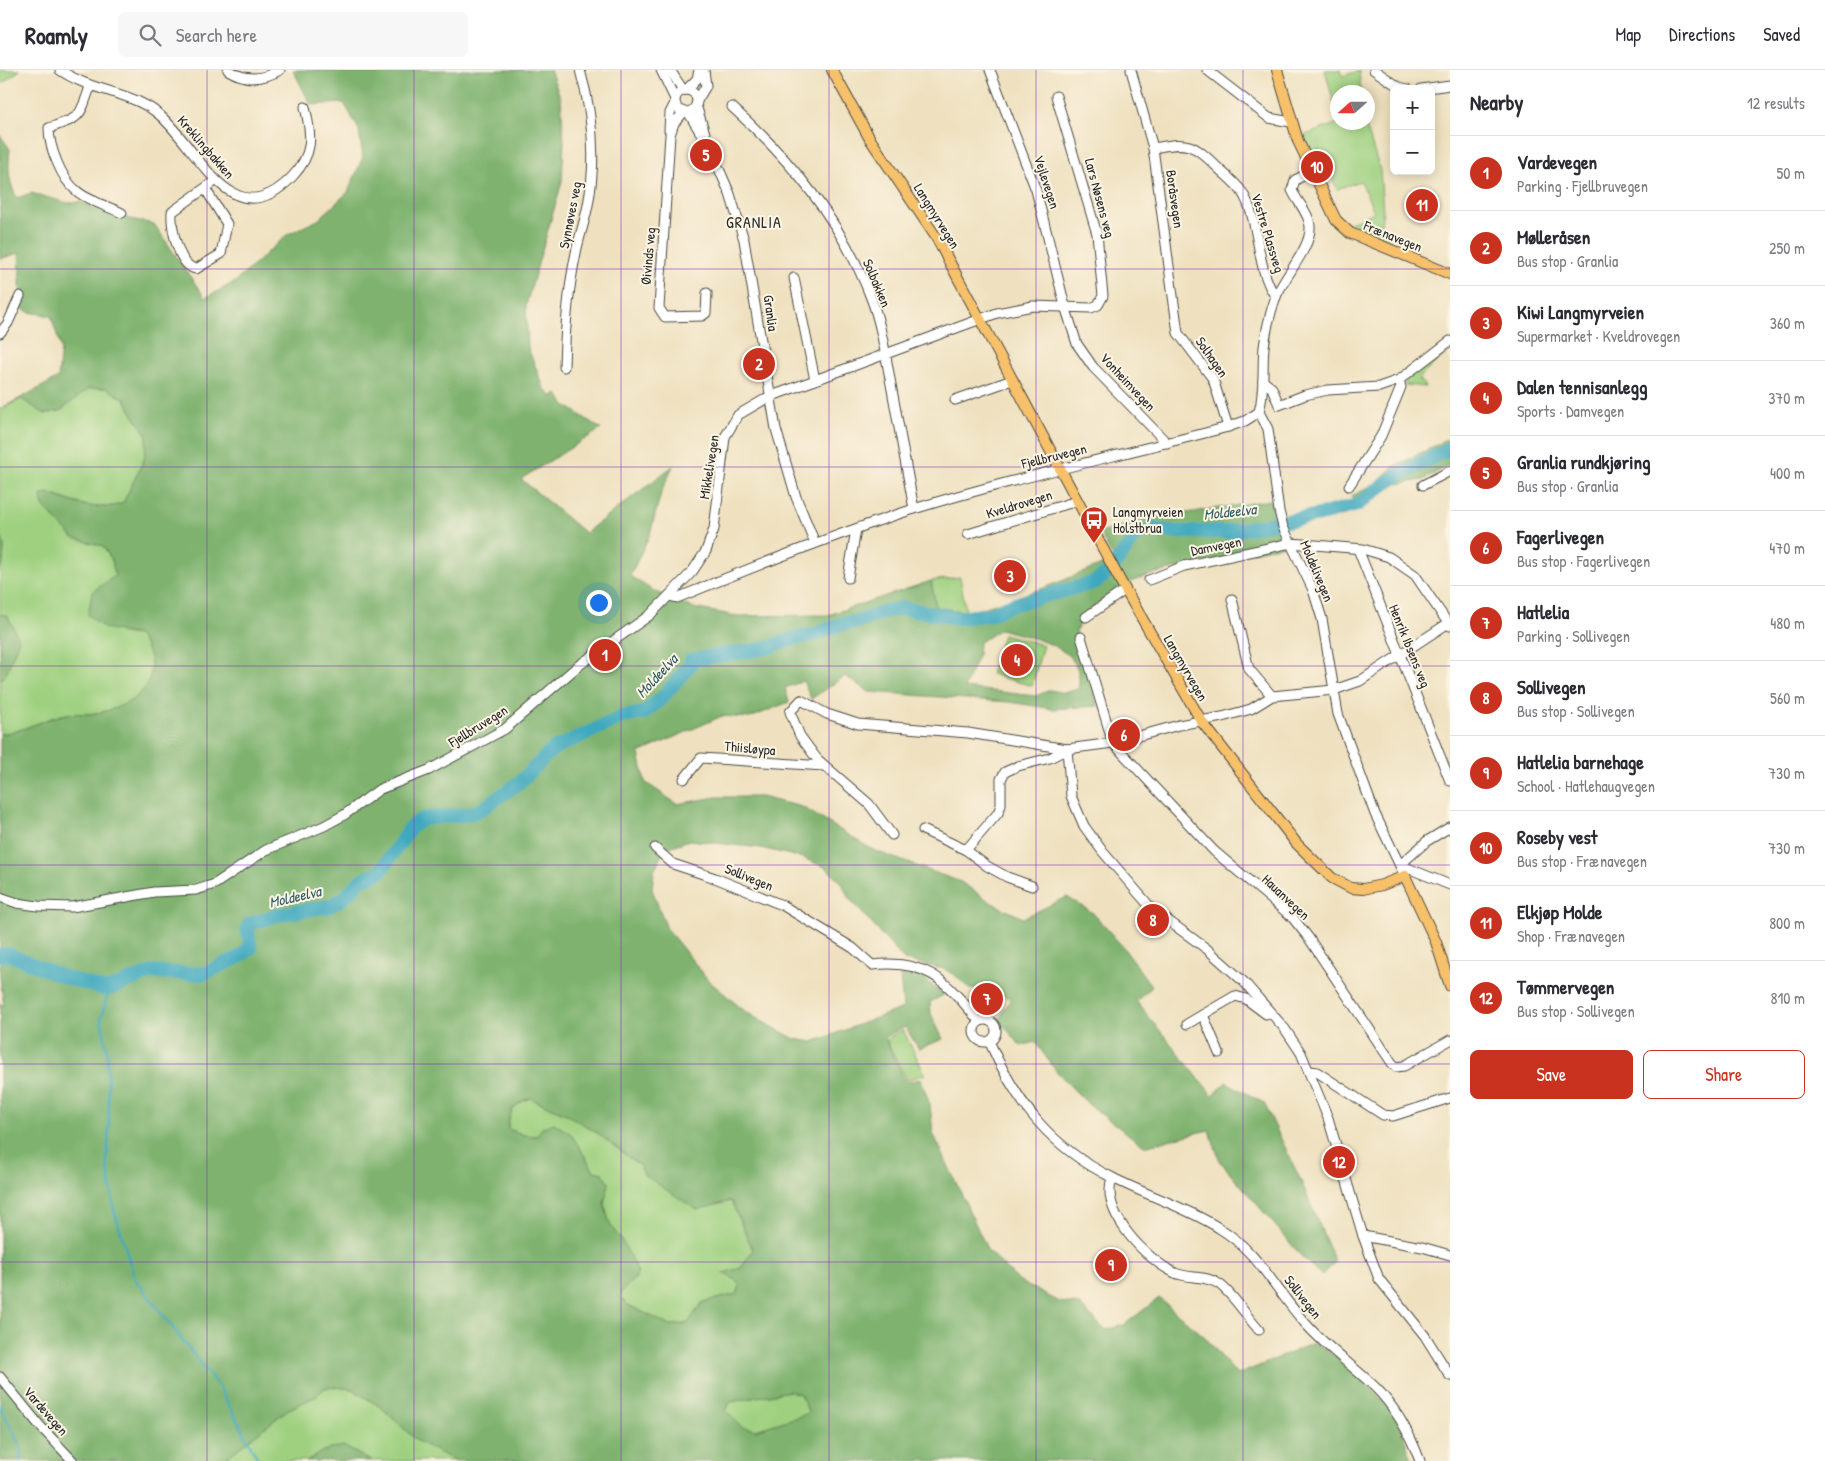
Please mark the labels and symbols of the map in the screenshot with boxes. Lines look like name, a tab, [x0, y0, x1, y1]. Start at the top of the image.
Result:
north arrow	[1330, 85, 1375, 130]
street label: Kreklingbakken	[173, 111, 239, 183]
pin: 5	[690, 136, 722, 174]
pin: 10	[1301, 148, 1333, 186]
street label: Vejlevegen	[1029, 153, 1065, 211]
street label: Lars Nøsens veg	[1080, 156, 1120, 240]
street label: Boråsvegen	[1161, 169, 1189, 229]
street label: Synnøves veg	[554, 180, 586, 250]
street label: Langmyrvegen	[909, 180, 965, 252]
pin: 11	[1406, 186, 1438, 224]
street label: Vestre Plassveg	[1246, 191, 1290, 275]
district label: GRANLIA	[726, 211, 782, 233]
street label: Frænavegen	[1360, 215, 1425, 257]
street label: Øivinds veg	[636, 226, 660, 286]
street label: Solbakken	[859, 256, 896, 310]
street label: Granlia	[760, 294, 783, 333]
street label: Solhagen	[1191, 333, 1233, 381]
pin: 2	[743, 345, 775, 383]
street label: Vonheimvegen	[1096, 348, 1160, 416]
street label: Mikkelivegen	[694, 433, 724, 501]
street label: Fjellbruvegen	[1018, 438, 1089, 474]
street label: Kveldrovegen	[984, 484, 1054, 524]
water label: Moldeelva	[1203, 498, 1259, 525]
place label: Langmyrveien Holstbrua	[1113, 502, 1183, 537]
bus stop icon: Langmyrveien Holstbrua	[1079, 505, 1109, 544]
street label: Damvegen	[1189, 531, 1243, 561]
street label: Moldelivegen	[1295, 537, 1339, 605]
pin: 3	[994, 557, 1026, 595]
your location	[586, 590, 612, 616]
street label: Henrik Ibsens veg	[1384, 601, 1436, 691]
street label: Langmyrvegen	[1159, 631, 1213, 705]
pin: 1	[589, 636, 621, 674]
pin: 4	[1001, 641, 1033, 679]
water label: Moldeelva	[631, 648, 684, 702]
street label: Fjellbruvegen	[444, 700, 511, 753]
pin: 6	[1108, 716, 1140, 754]
street label: Thiisløypa	[724, 736, 777, 760]
street label: Sollivegen	[722, 858, 776, 896]
street label: Hauanvegen	[1258, 870, 1314, 924]
water label: Moldeelva	[267, 880, 325, 913]
pin: 8	[1137, 901, 1169, 939]
pin: 7	[971, 980, 1003, 1018]
pin: 12	[1323, 1143, 1355, 1181]
pin: 9	[1095, 1246, 1127, 1284]
street label: Sollivegen	[1280, 1271, 1326, 1323]
street label: Vardevegen	[19, 1382, 73, 1440]

